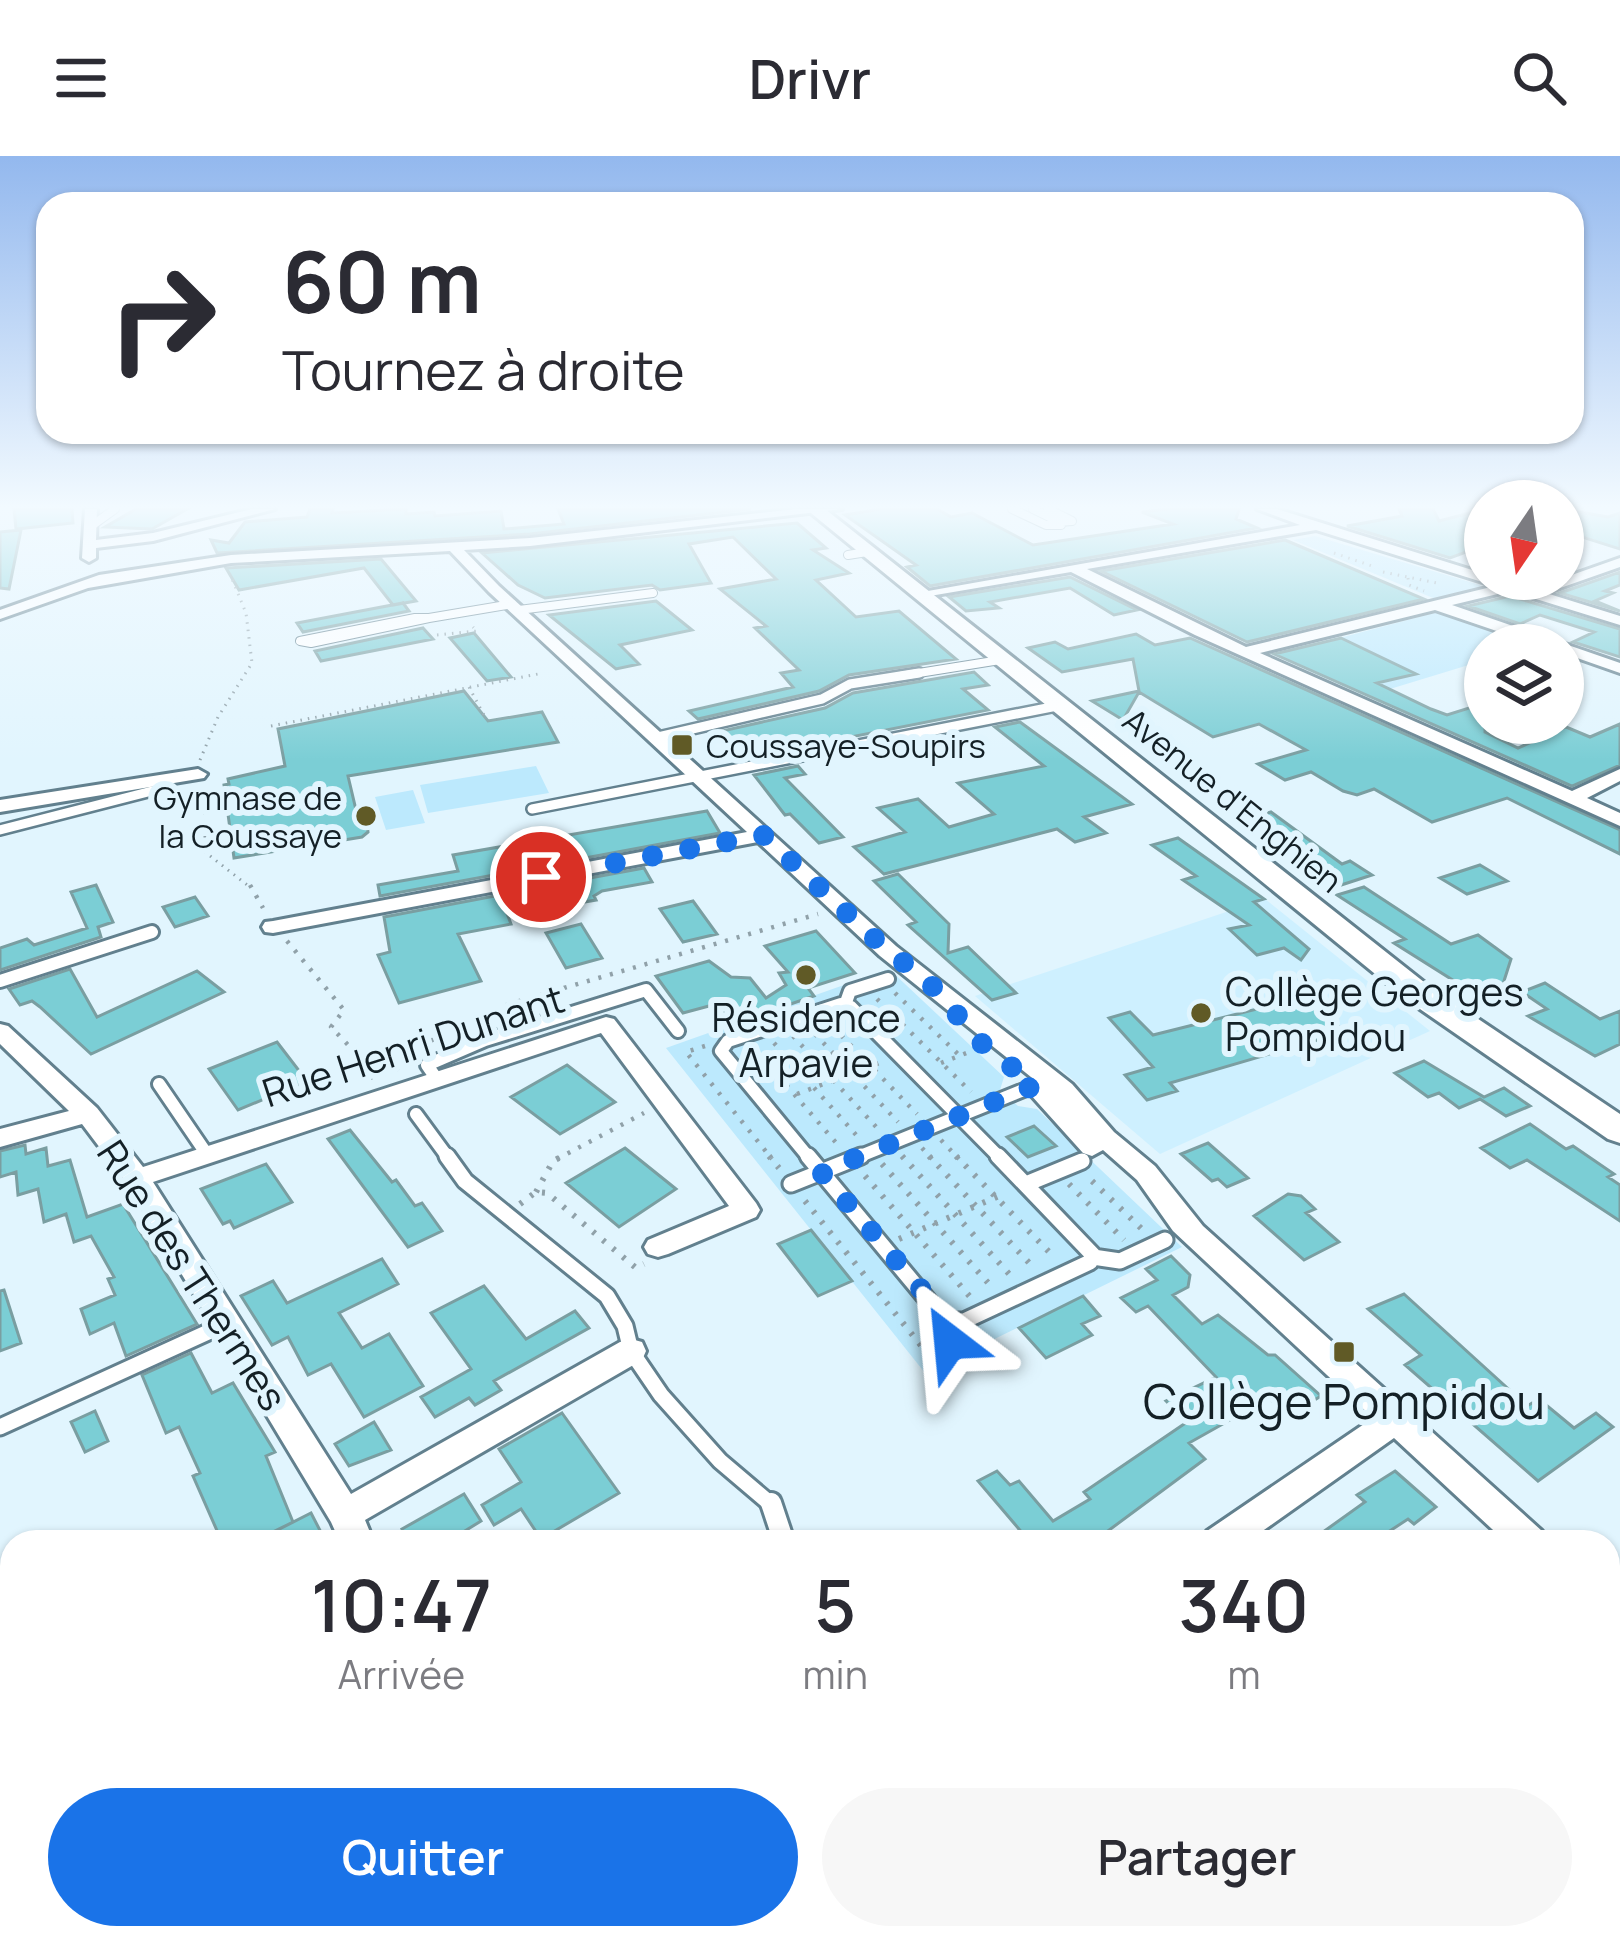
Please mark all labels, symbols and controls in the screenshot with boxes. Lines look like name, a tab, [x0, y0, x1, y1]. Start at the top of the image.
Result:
text: Drivr	[749, 41, 871, 115]
icon: menu	[48, 45, 114, 111]
icon: search	[1506, 45, 1572, 111]
text: 60 m	[282, 223, 482, 338]
icon: right	[84, 240, 240, 396]
text: Tournez à droite	[282, 332, 685, 406]
north arrow	[1464, 480, 1584, 600]
map controls	[1464, 480, 1584, 744]
button: layers	[1464, 624, 1584, 744]
street label: Avenue d'Enghien	[1114, 698, 1352, 902]
place label: Coussaye-Soupirs	[706, 723, 986, 768]
marker: Coussaye-Soupirs	[669, 732, 695, 758]
place label: Gymnase de la Coussaye	[153, 775, 342, 858]
marker: Gymnase de la Coussaye	[353, 803, 379, 829]
pin	[490, 826, 592, 928]
icon: arrive	[508, 844, 574, 910]
marker: Résidence Arpavie	[793, 962, 819, 988]
place label: Collège Georges Pompidou	[1225, 964, 1524, 1063]
street label: Rue Henri Dunant	[255, 971, 571, 1119]
place label: Résidence Arpavie	[711, 990, 901, 1089]
marker: Collège Georges Pompidou	[1188, 1000, 1214, 1026]
street label: Rue des Thermes	[85, 1129, 301, 1421]
position arrow	[887, 1279, 1013, 1405]
marker: Collège Pompidou	[1331, 1339, 1357, 1365]
place label: Collège Pompidou	[1143, 1368, 1545, 1433]
text: 10:47	[311, 1555, 492, 1654]
text: 5	[814, 1555, 856, 1654]
text: 340	[1179, 1555, 1309, 1654]
text: Arrivée	[338, 1647, 465, 1701]
text: min	[803, 1647, 868, 1701]
text: m	[1227, 1647, 1260, 1701]
button: Quitter	[48, 1788, 798, 1926]
button: Partager	[822, 1788, 1572, 1926]

